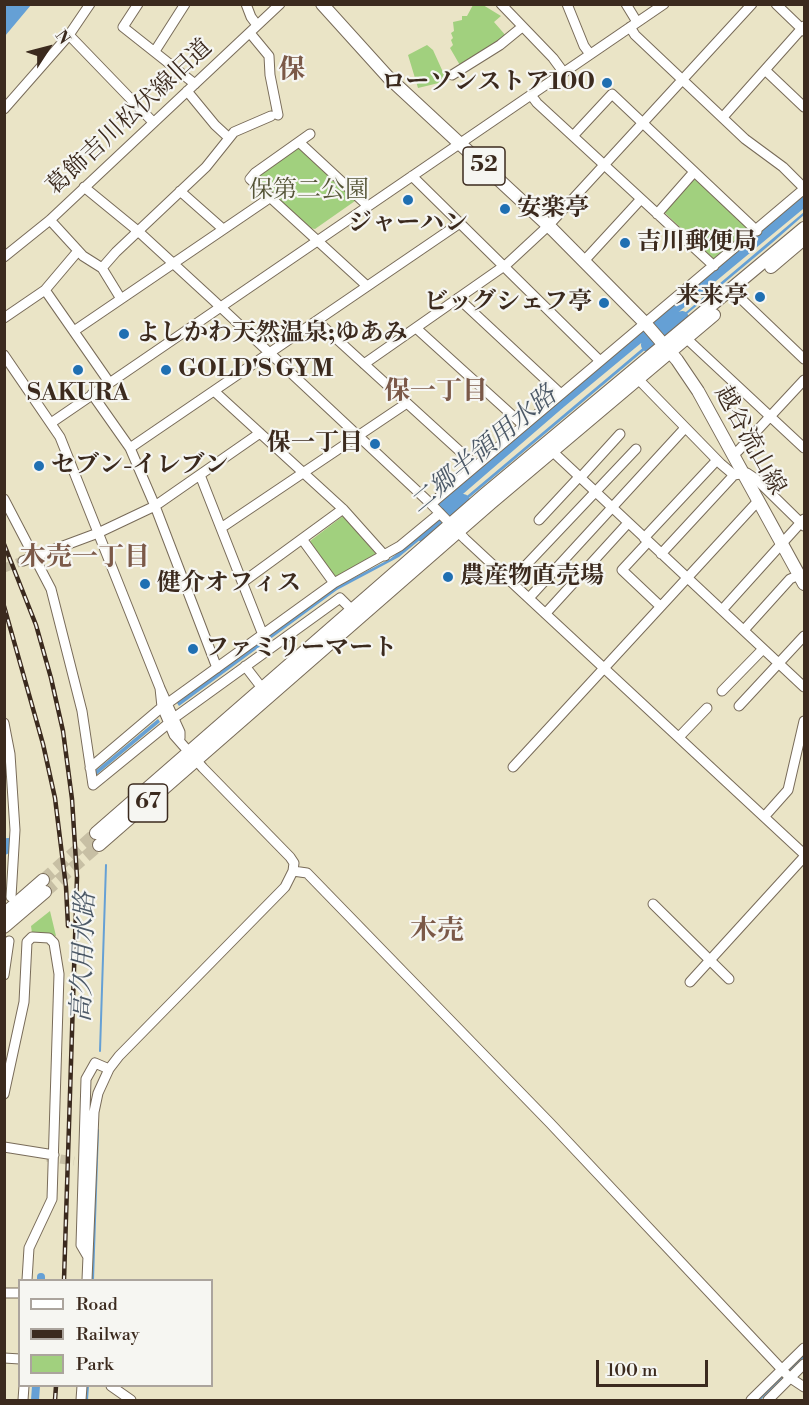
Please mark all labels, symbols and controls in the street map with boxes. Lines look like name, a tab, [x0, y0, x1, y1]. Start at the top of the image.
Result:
north arrow	[18, 18, 78, 78]
text: N	[51, 26, 74, 48]
street label: 葛飾吉川松伏線旧道	[41, 34, 219, 202]
district label: 保	[279, 56, 305, 88]
place label: ローソンストア100	[381, 69, 595, 97]
marker: ローソンストア100	[600, 76, 614, 90]
road number: 52	[463, 147, 505, 185]
park label: 保第二公園	[249, 177, 369, 205]
marker: ジャーハン	[401, 193, 415, 207]
place label: 安楽亭	[517, 195, 589, 223]
marker: 安楽亭	[498, 202, 512, 216]
place label: ジャーハン	[348, 210, 468, 238]
place label: 吉川郵便局	[637, 229, 757, 257]
marker: 吉川郵便局	[618, 236, 632, 250]
place label: 来来亭	[676, 283, 748, 311]
place label: ビッグシェフ亭	[424, 289, 592, 317]
marker: 来来亭	[753, 290, 767, 304]
marker: ビッグシェフ亭	[597, 296, 611, 310]
place label: よしかわ天然温泉;ゆあみ	[136, 320, 407, 348]
marker: よしかわ天然温泉;ゆあみ	[117, 327, 131, 341]
place label: GOLD'S GYM	[178, 356, 334, 384]
marker: SAKURA	[71, 363, 85, 377]
marker: GOLD'S GYM	[159, 363, 173, 377]
district label: 保一丁目	[384, 377, 488, 409]
place label: SAKURA	[27, 380, 129, 408]
water label: 二郷半領用水路	[404, 381, 564, 521]
street label: 越谷流山線	[707, 382, 791, 500]
place label: 保一丁目	[267, 430, 363, 458]
marker: 保一丁目	[368, 437, 382, 451]
place label: セブン-イレブン	[51, 452, 228, 480]
marker: セブン-イレブン	[32, 459, 46, 473]
district label: 木売一丁目	[20, 543, 150, 575]
place label: 農産物直売場	[460, 563, 604, 591]
place label: 健介オフィス	[157, 570, 301, 598]
marker: 農産物直売場	[441, 570, 455, 584]
marker: 健介オフィス	[138, 577, 152, 591]
place label: ファミリーマート	[205, 635, 397, 663]
marker: ファミリーマート	[186, 642, 200, 656]
road number: 67	[128, 784, 168, 822]
water label: 高久用水路	[67, 891, 103, 1023]
district label: 木売	[410, 917, 464, 949]
legend	[18, 1279, 213, 1387]
text: Road	[76, 1293, 118, 1316]
text: Railway	[76, 1323, 139, 1346]
scale bar	[599, 1348, 712, 1386]
text: Park	[76, 1353, 113, 1376]
text: 100 m	[607, 1359, 658, 1382]

